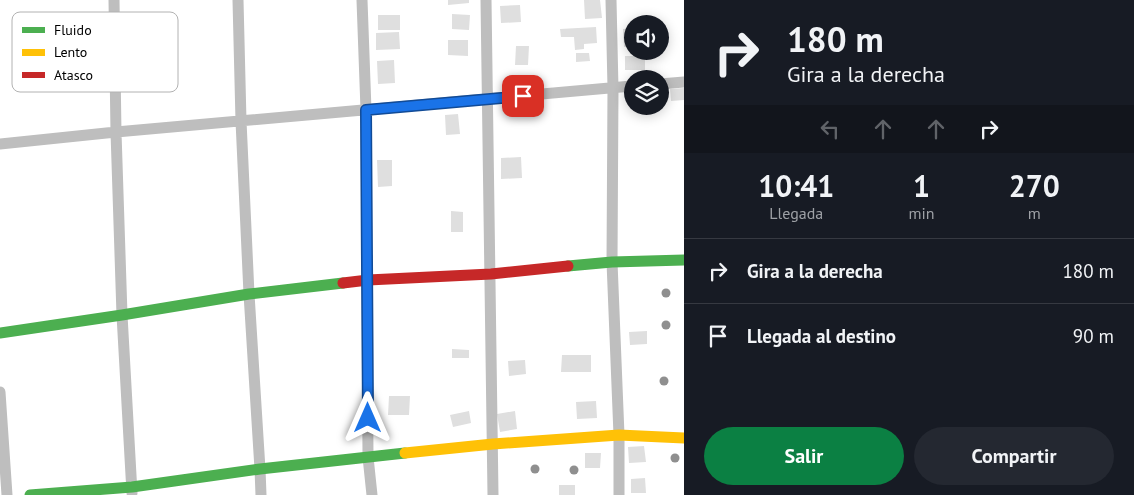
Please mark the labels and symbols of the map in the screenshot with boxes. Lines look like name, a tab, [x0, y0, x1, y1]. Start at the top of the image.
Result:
legend	[12, 12, 178, 92]
text: Fluido	[54, 21, 92, 39]
text: Lento	[54, 43, 87, 61]
text: Atasco	[54, 66, 93, 84]
pin	[502, 75, 544, 117]
position arrow	[341, 391, 393, 443]

